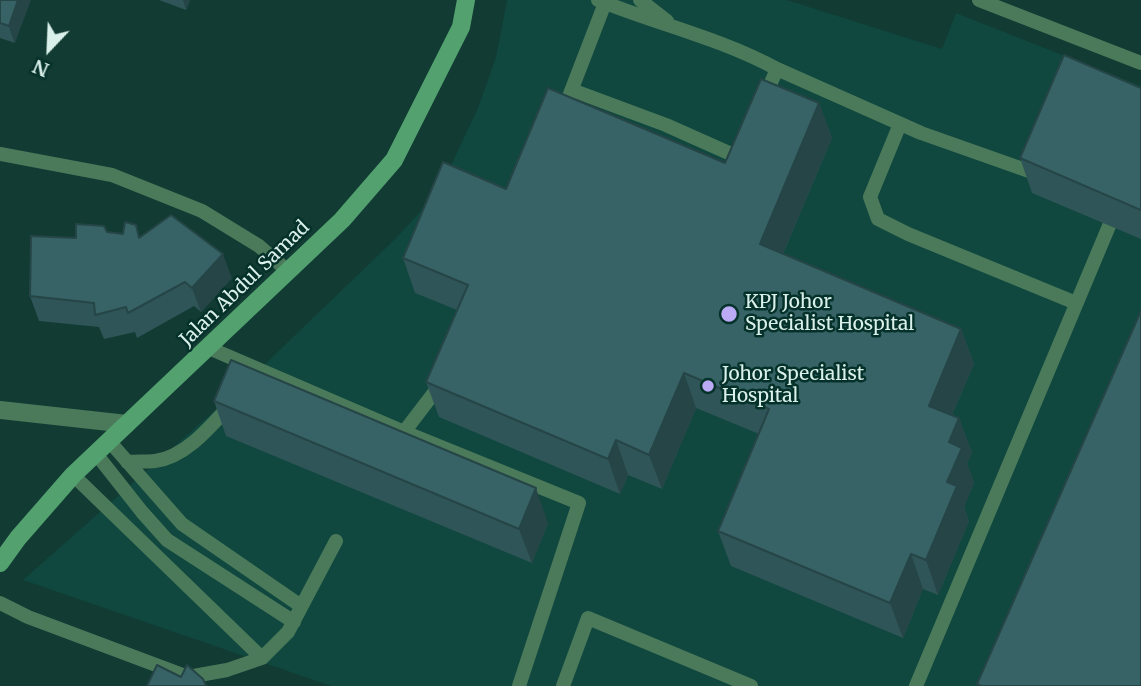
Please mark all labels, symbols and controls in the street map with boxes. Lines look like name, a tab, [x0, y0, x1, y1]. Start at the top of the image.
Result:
north arrow	[14, 14, 84, 84]
text: N	[29, 54, 52, 82]
street label: Jalan Abdul Samad	[176, 216, 314, 352]
place label: KPJ Johor Specialist Hospital	[745, 292, 914, 336]
marker: KPJ Johor Specialist Hospital	[719, 304, 739, 324]
place label: Johor Specialist Hospital	[722, 364, 864, 408]
marker: Johor Specialist Hospital	[700, 378, 716, 394]

